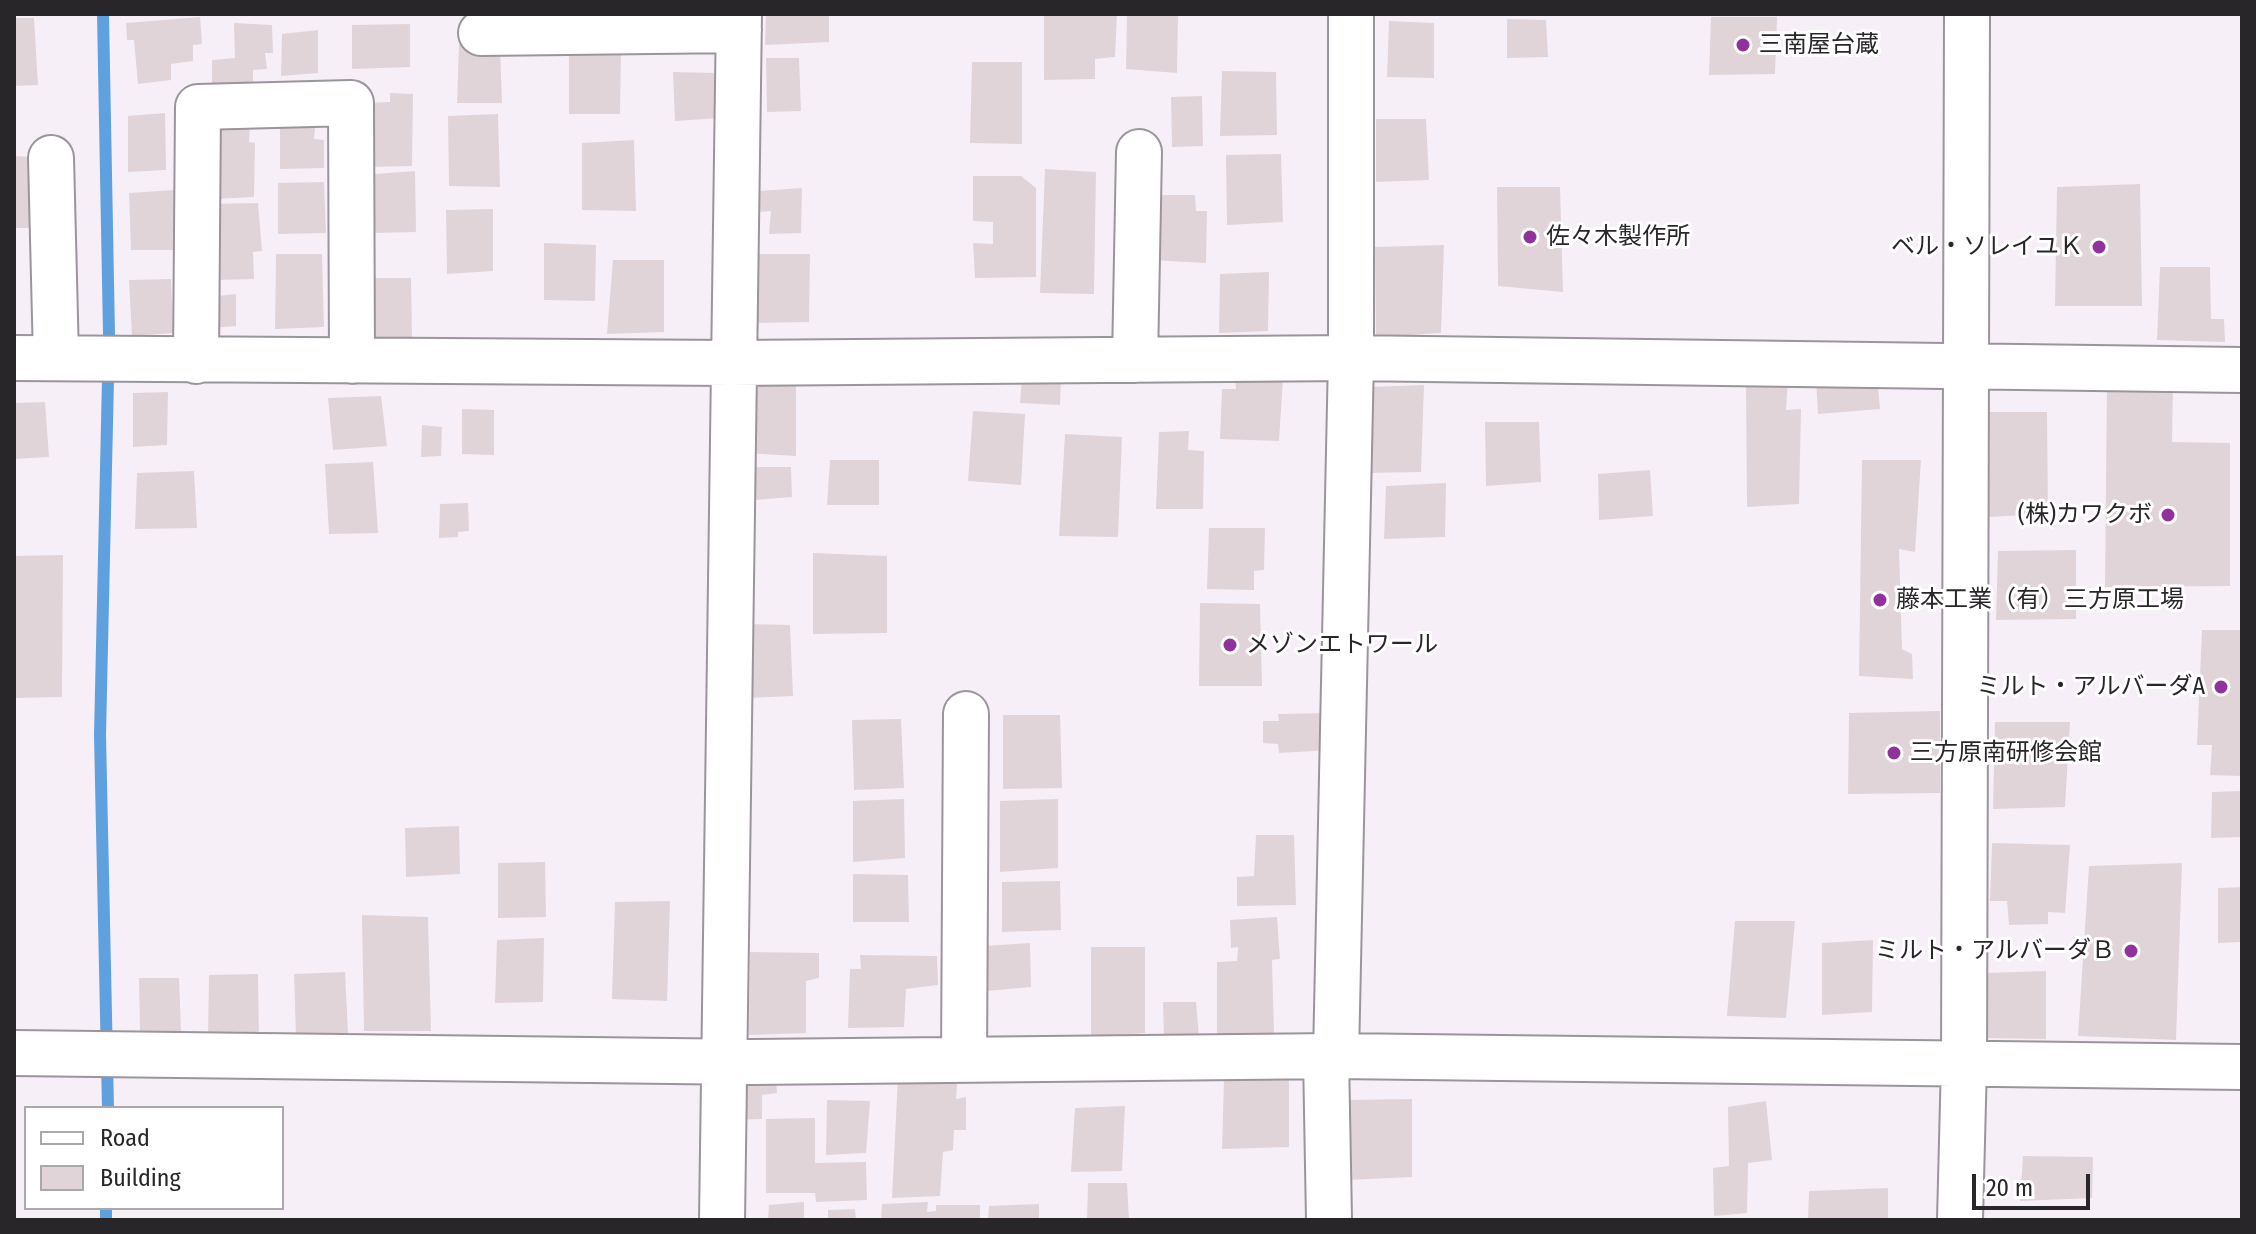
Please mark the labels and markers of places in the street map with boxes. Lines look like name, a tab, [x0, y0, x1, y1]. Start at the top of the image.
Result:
place label: 三南屋台蔵	[1759, 31, 1879, 59]
marker: 三南屋台蔵	[1734, 36, 1752, 54]
place label: 佐々木製作所	[1546, 223, 1690, 251]
marker: 佐々木製作所	[1521, 228, 1539, 246]
place label: ベル・ソレイユＫ	[1891, 233, 2083, 261]
marker: ベル・ソレイユＫ	[2090, 238, 2108, 256]
place label: (株)カワクボ	[2018, 501, 2152, 529]
marker: (株)カワクボ	[2159, 506, 2177, 524]
place label: 藤本工業（有）三方原工場	[1896, 586, 2184, 614]
marker: 藤本工業（有）三方原工場	[1871, 591, 1889, 609]
place label: メゾンエトワール	[1246, 631, 1438, 659]
marker: メゾンエトワール	[1221, 636, 1239, 654]
place label: ミルト・アルバーダA	[1976, 673, 2205, 701]
marker: ミルト・アルバーダA	[2212, 678, 2230, 696]
place label: 三方原南研修会館	[1910, 739, 2102, 767]
marker: 三方原南研修会館	[1885, 744, 1903, 762]
place label: ミルト・アルバーダＢ	[1875, 937, 2115, 965]
marker: ミルト・アルバーダＢ	[2122, 942, 2140, 960]

